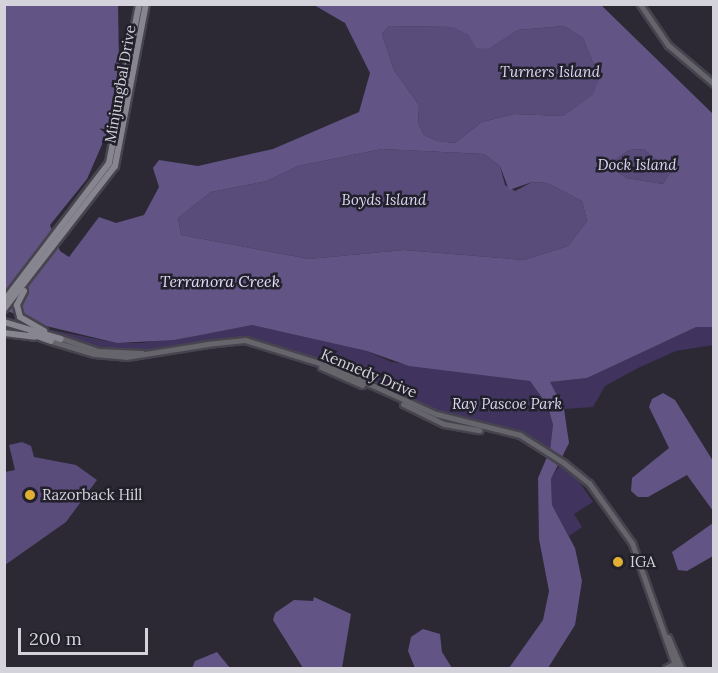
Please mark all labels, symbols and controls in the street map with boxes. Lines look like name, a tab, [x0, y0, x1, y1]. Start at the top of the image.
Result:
street label: Minjungbal Drive	[101, 24, 139, 144]
park label: Turners Island	[500, 63, 600, 81]
park label: Dock Island	[597, 156, 677, 174]
park label: Boyds Island	[342, 191, 426, 209]
water label: Terranora Creek	[160, 271, 280, 291]
street label: Kennedy Drive	[318, 345, 420, 401]
park label: Ray Pascoe Park	[452, 395, 562, 413]
place label: Razorback Hill	[42, 486, 142, 504]
marker: Razorback Hill	[23, 488, 37, 502]
place label: IGA	[630, 553, 656, 571]
marker: IGA	[611, 555, 625, 569]
scale bar	[21, 616, 152, 654]
text: 200 m	[29, 627, 82, 650]

